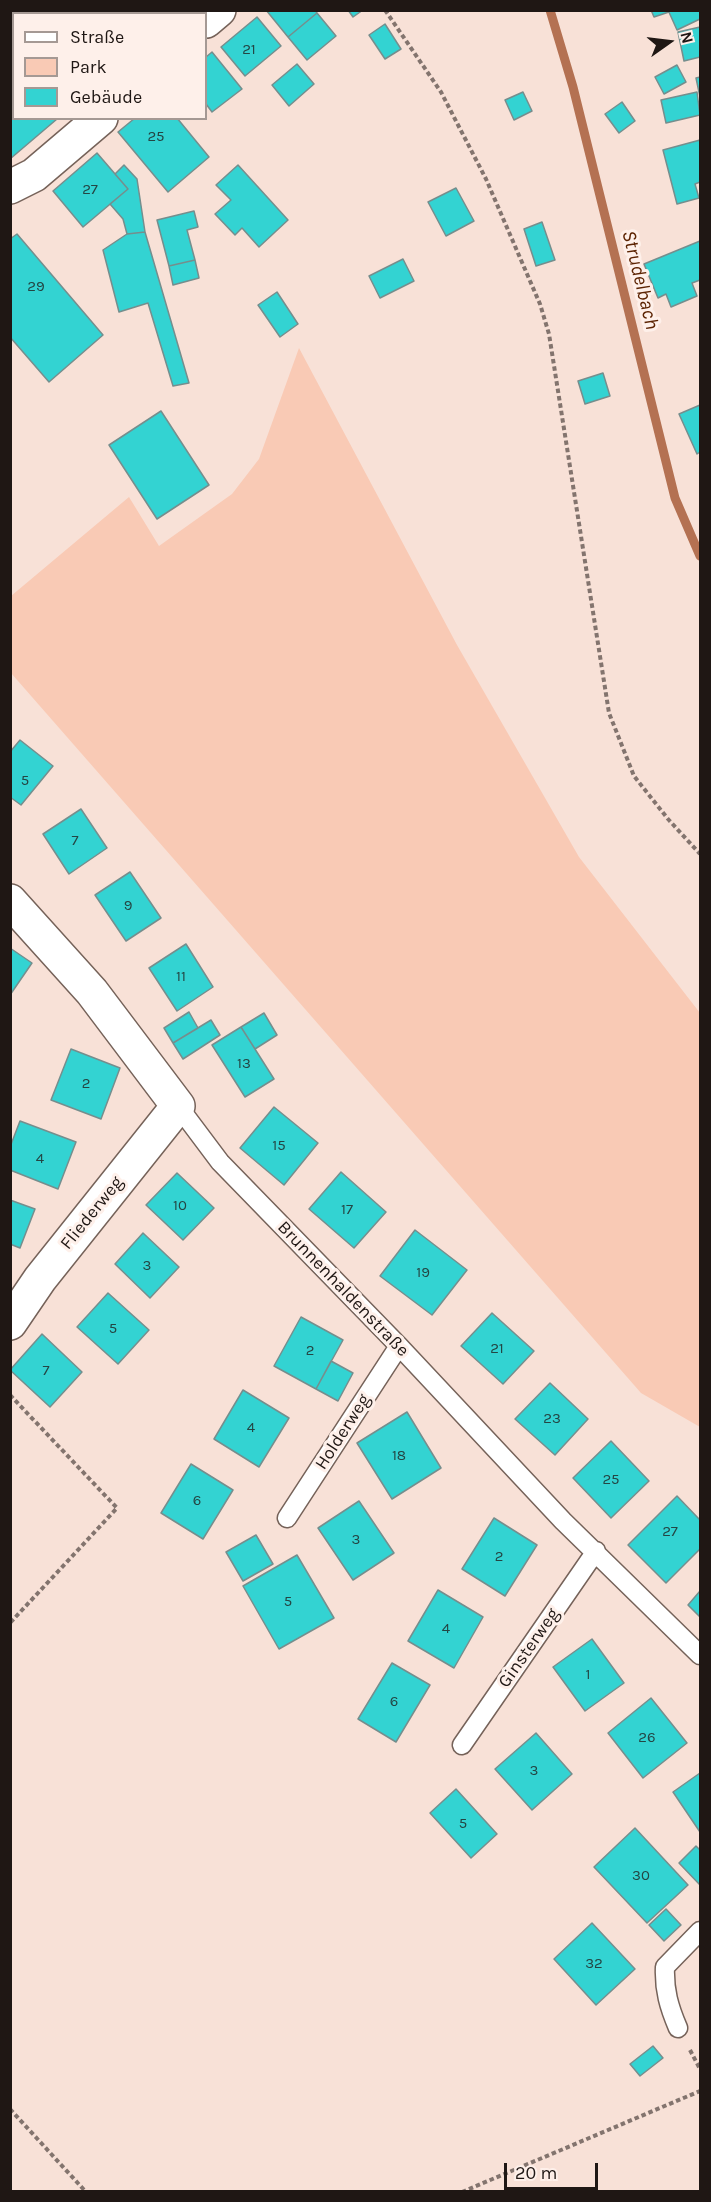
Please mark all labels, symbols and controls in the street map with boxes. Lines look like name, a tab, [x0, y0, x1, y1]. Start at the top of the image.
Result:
legend	[12, 12, 207, 120]
north arrow	[639, 12, 699, 72]
text: Straße	[70, 26, 124, 48]
text: N	[676, 30, 698, 45]
house number: 21	[242, 41, 256, 59]
text: Park	[70, 56, 107, 78]
text: Gebäude	[70, 86, 142, 108]
house number: 25	[147, 128, 165, 146]
house number: 27	[82, 181, 98, 199]
water label: Strudelbach	[616, 228, 664, 332]
house number: 29	[27, 278, 45, 296]
house number: 5	[21, 772, 29, 790]
house number: 7	[71, 832, 79, 850]
house number: 9	[124, 897, 132, 915]
house number: 11	[176, 968, 186, 986]
house number: 13	[237, 1055, 251, 1073]
house number: 2	[82, 1075, 90, 1093]
house number: 15	[272, 1137, 286, 1155]
house number: 4	[36, 1150, 44, 1168]
street label: Fliederweg	[56, 1172, 128, 1254]
house number: 10	[173, 1197, 187, 1215]
house number: 17	[341, 1201, 353, 1219]
street label: Brunnenhaldenstraße	[273, 1217, 413, 1361]
house number: 3	[143, 1257, 151, 1275]
house number: 19	[416, 1264, 430, 1282]
house number: 5	[109, 1320, 117, 1338]
house number: 21	[490, 1340, 504, 1358]
house number: 2	[306, 1342, 314, 1360]
house number: 7	[42, 1362, 50, 1380]
street label: Holderweg	[311, 1390, 375, 1474]
house number: 23	[543, 1410, 561, 1428]
house number: 4	[247, 1419, 255, 1437]
house number: 18	[392, 1447, 406, 1465]
house number: 25	[602, 1471, 620, 1489]
house number: 6	[193, 1492, 201, 1510]
house number: 27	[662, 1523, 678, 1541]
house number: 3	[352, 1531, 360, 1549]
house number: 2	[495, 1548, 503, 1566]
house number: 5	[284, 1593, 292, 1611]
street label: Ginsterweg	[494, 1604, 564, 1692]
house number: 4	[442, 1620, 450, 1638]
house number: 1	[586, 1666, 590, 1684]
house number: 6	[390, 1693, 398, 1711]
house number: 26	[638, 1729, 656, 1747]
house number: 3	[530, 1762, 538, 1780]
house number: 5	[459, 1815, 467, 1833]
house number: 30	[632, 1867, 650, 1885]
house number: 32	[585, 1955, 603, 1973]
scale bar	[507, 2151, 602, 2189]
text: 20 m	[515, 2162, 557, 2184]

